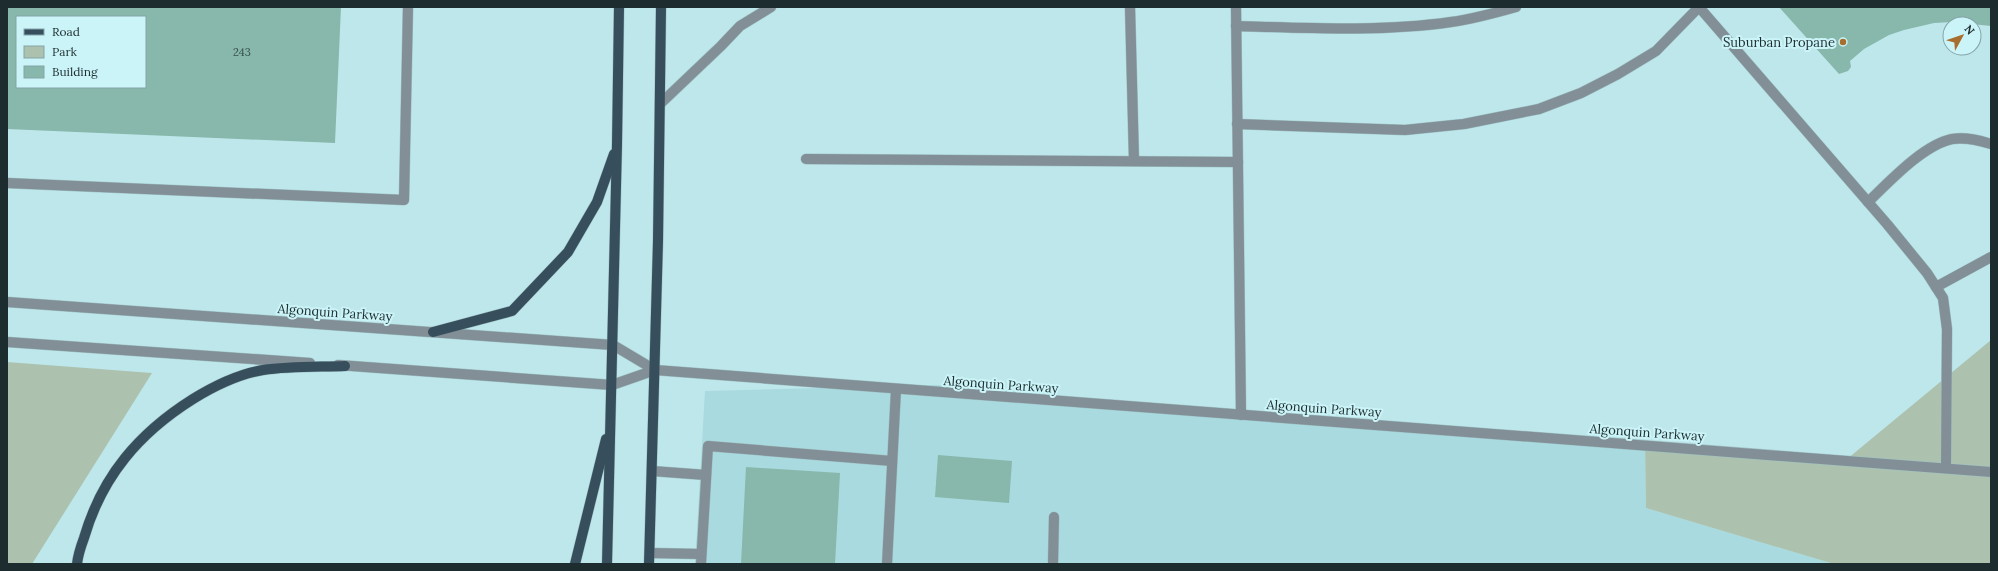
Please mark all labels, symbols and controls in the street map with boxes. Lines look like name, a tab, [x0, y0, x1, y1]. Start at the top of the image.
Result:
legend	[16, 16, 146, 88]
north arrow	[1942, 16, 1982, 56]
text: N	[1962, 22, 1978, 38]
text: Road	[52, 24, 80, 39]
place label: Suburban Propane	[1723, 34, 1835, 51]
marker: Suburban Propane	[1838, 37, 1848, 47]
text: Park	[52, 44, 78, 59]
house number: 243	[233, 45, 251, 59]
text: Building	[52, 64, 98, 79]
street label: Algonquin Parkway	[276, 300, 393, 325]
street label: Algonquin Parkway	[942, 372, 1059, 397]
street label: Algonquin Parkway	[1265, 396, 1382, 421]
street label: Algonquin Parkway	[1588, 420, 1705, 445]

